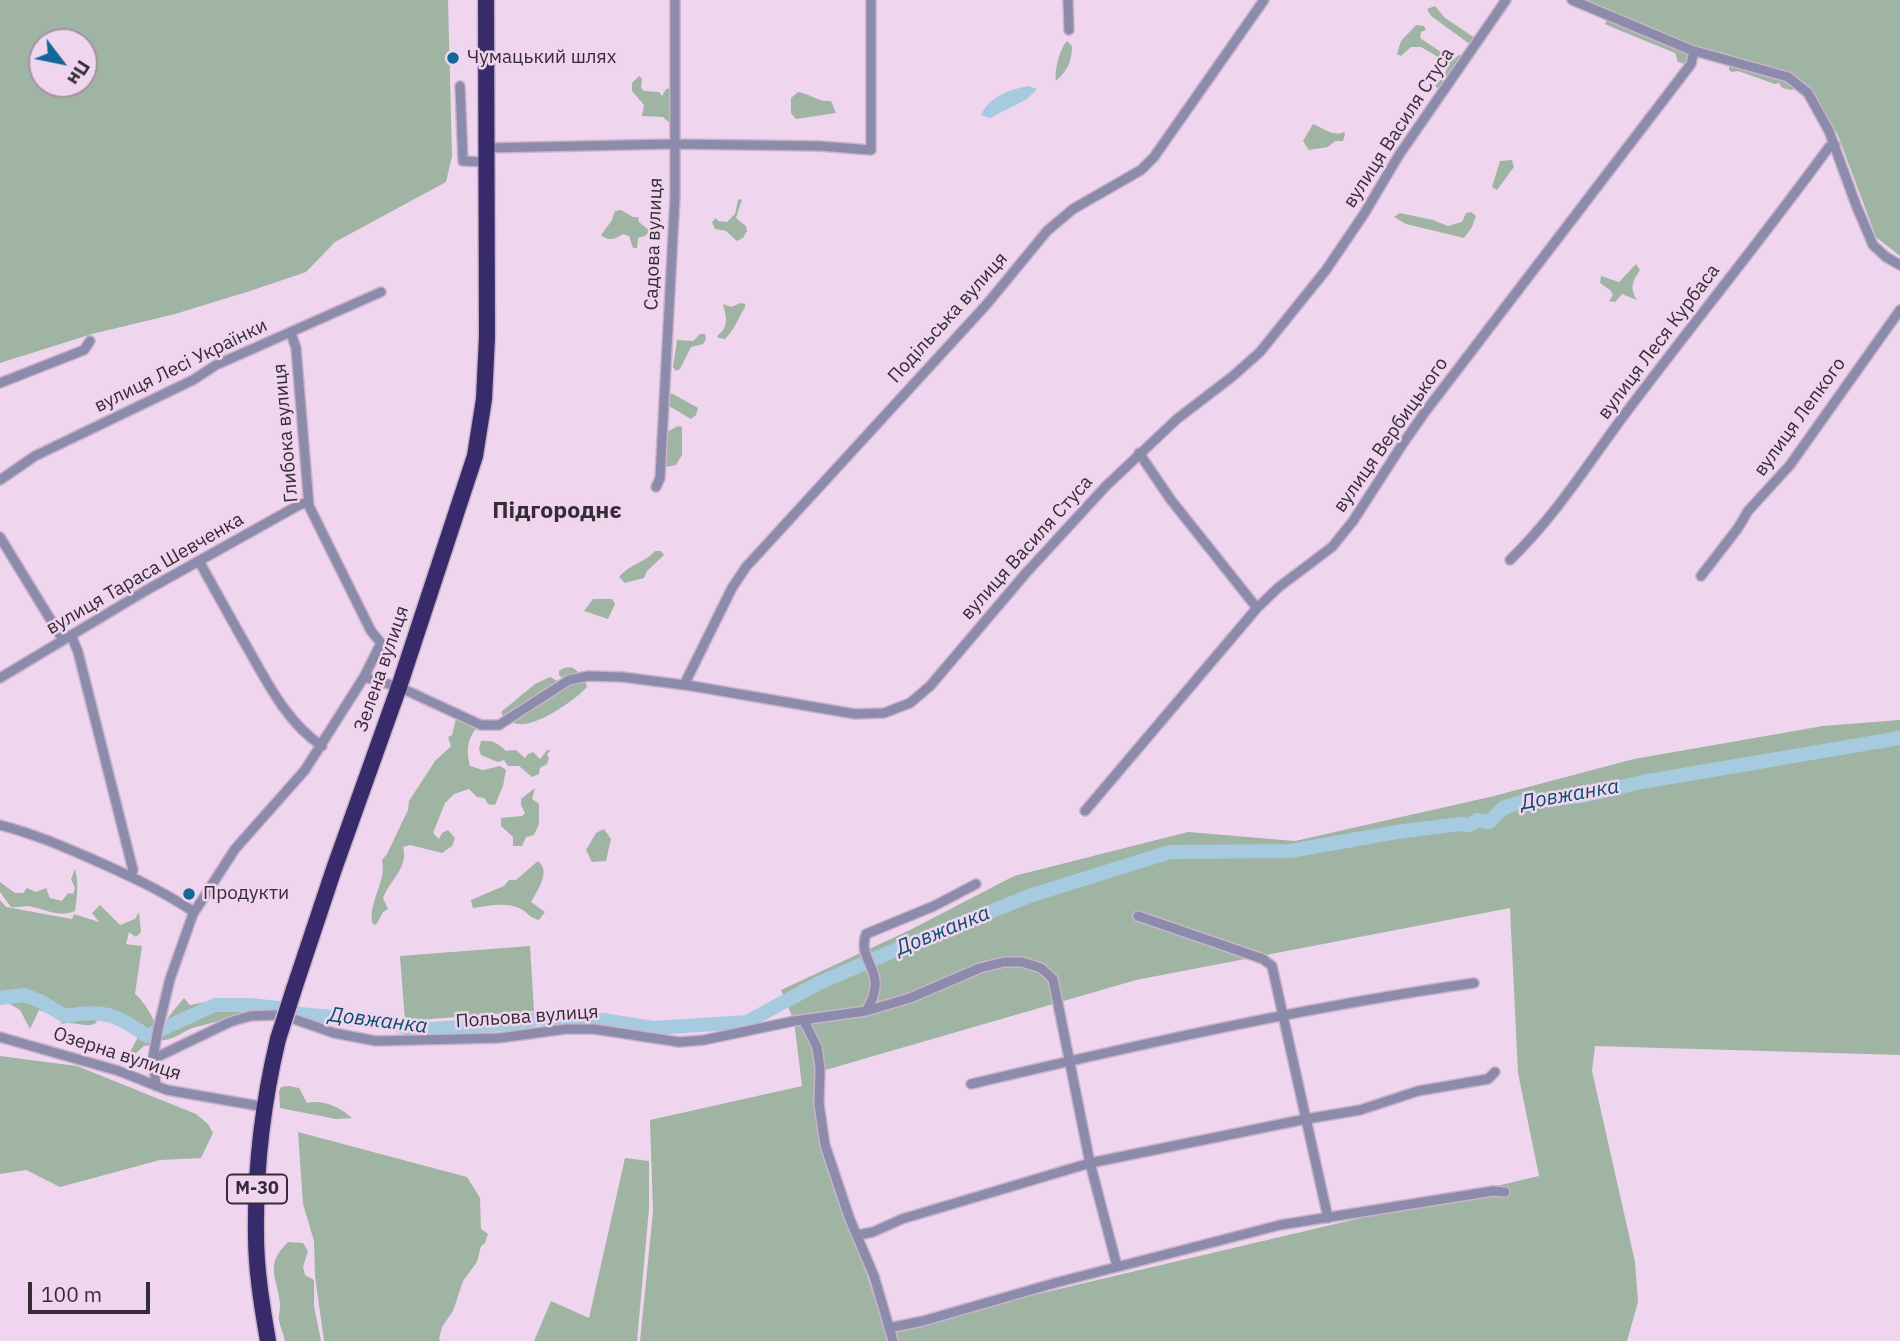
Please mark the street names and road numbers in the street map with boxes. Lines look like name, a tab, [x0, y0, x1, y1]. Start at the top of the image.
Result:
street label: вулиця Василя Стуса	[1339, 44, 1459, 212]
street label: Садова вулиця	[640, 177, 668, 311]
street label: Подільська вулиця	[883, 248, 1013, 388]
street label: вулиця Леся Курбаса	[1593, 260, 1725, 424]
street label: вулиця Лесі Українки	[91, 314, 271, 418]
street label: вулиця Вербицького	[1329, 353, 1453, 517]
street label: вулиця Лепкого	[1749, 353, 1851, 481]
street label: Глибока вулиця	[269, 363, 303, 503]
street label: вулиця Василя Стуса	[956, 471, 1098, 625]
street label: вулиця Тараса Шевченка	[42, 508, 248, 640]
street label: Зелена вулиця	[350, 603, 414, 735]
street label: Польова вулиця	[455, 1001, 599, 1033]
street label: Озерна вулиця	[50, 1023, 184, 1085]
road number: М-30	[227, 1174, 287, 1204]

